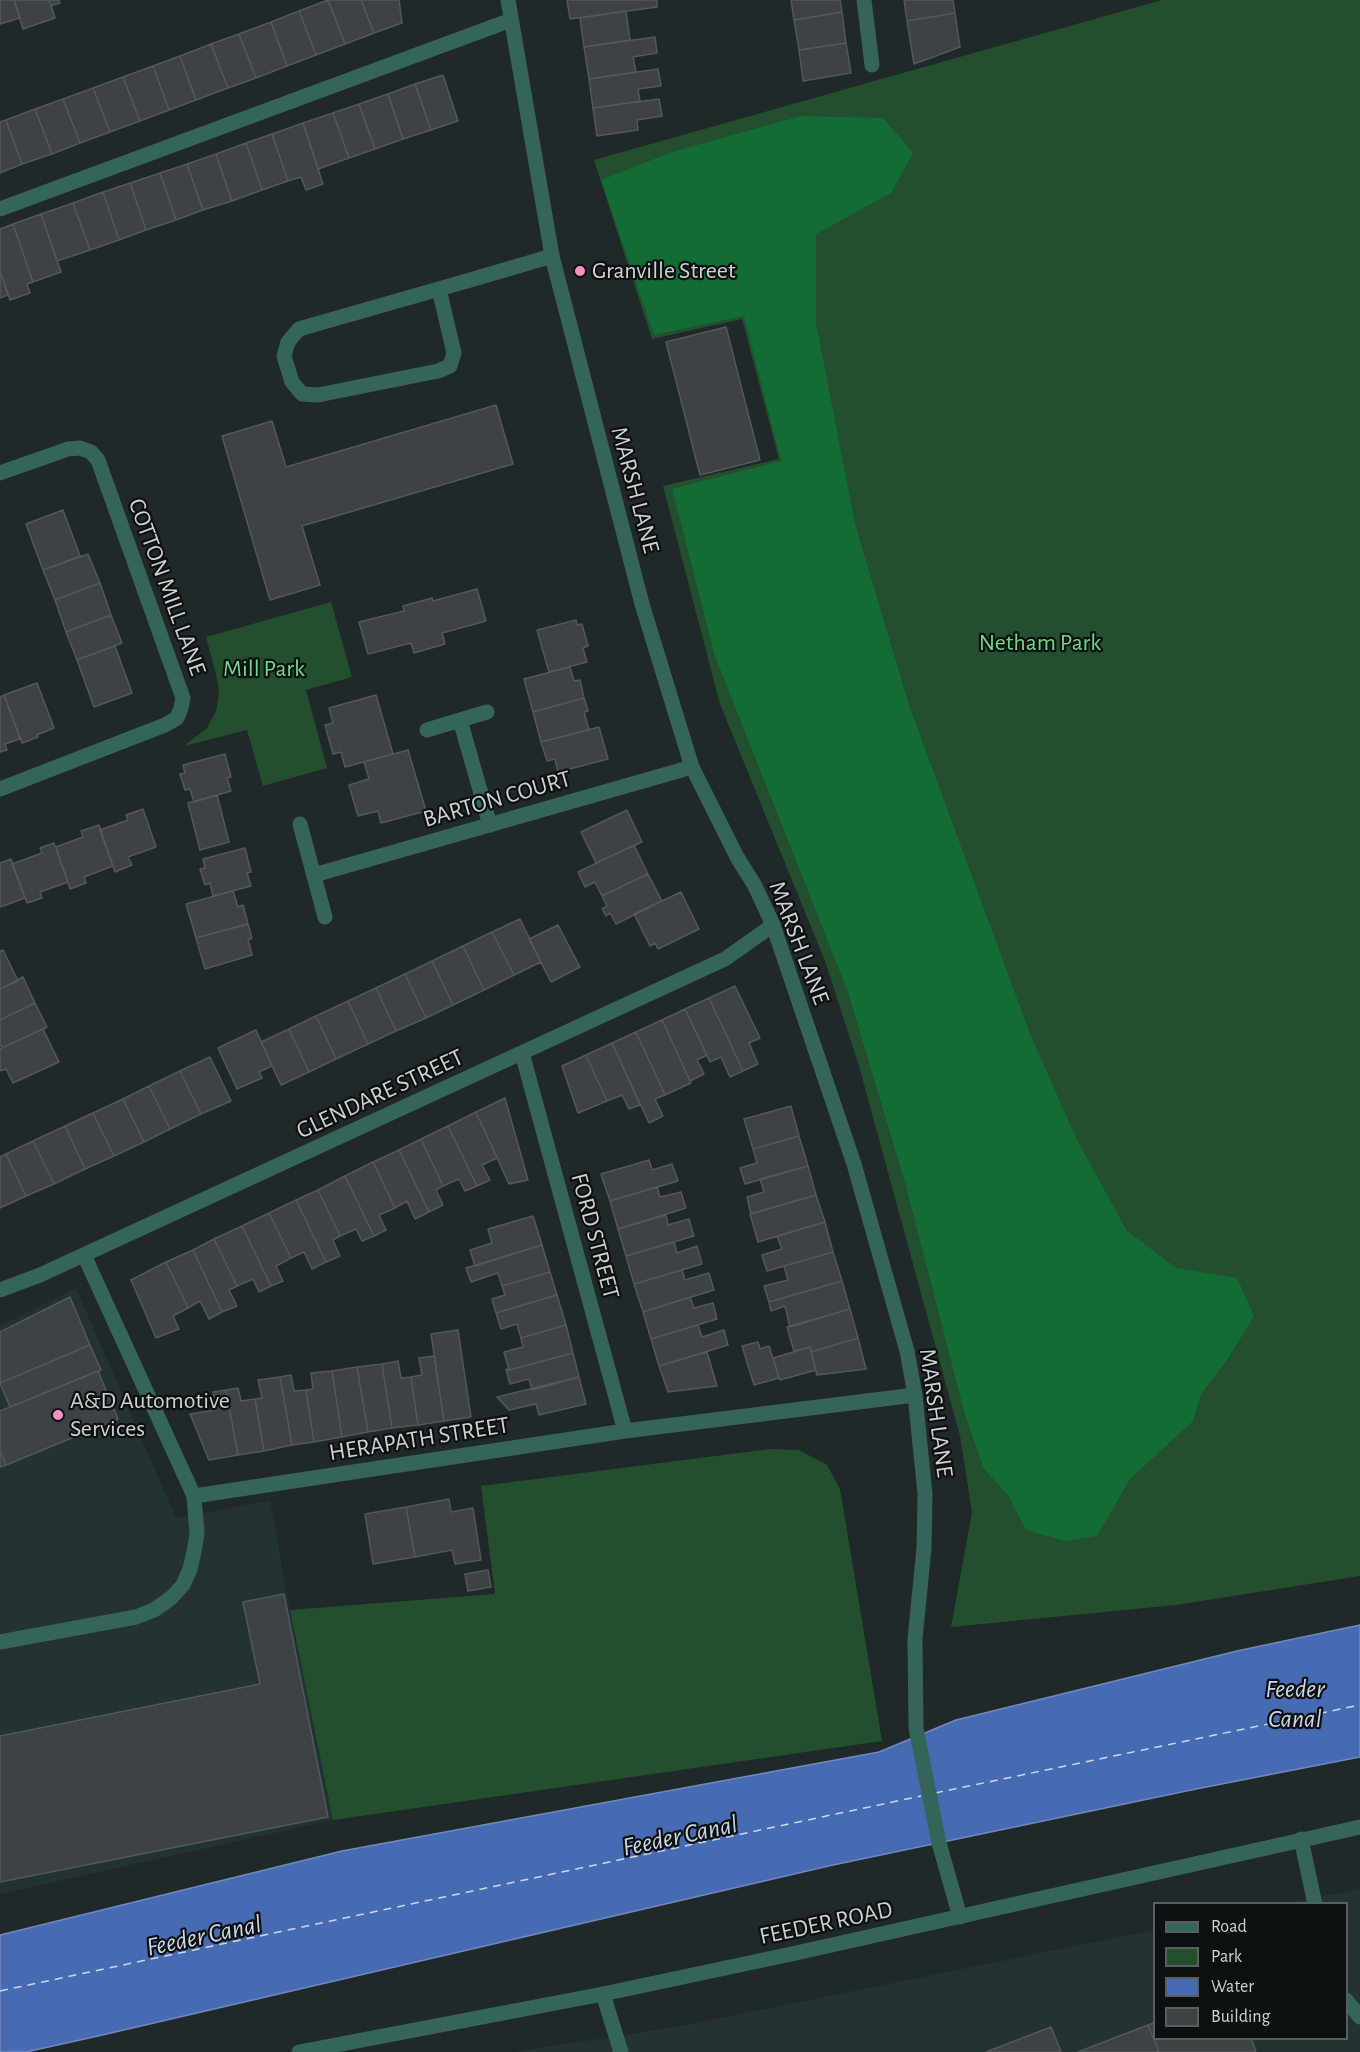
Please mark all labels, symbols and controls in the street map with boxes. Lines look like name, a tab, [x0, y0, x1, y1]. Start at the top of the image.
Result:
place label: Granville Street	[592, 257, 736, 285]
marker: Granville Street	[573, 264, 587, 278]
street label: MARSH LANE	[604, 424, 666, 556]
street label: COTTON MILL LANE	[122, 495, 212, 679]
park label: Netham Park	[979, 629, 1101, 657]
park label: Mill Park	[223, 655, 305, 683]
street label: BARTON COURT	[420, 764, 574, 834]
street label: MARSH LANE	[762, 877, 836, 1009]
street label: GLENDARE STREET	[292, 1043, 468, 1145]
street label: FORD STREET	[564, 1170, 626, 1302]
street label: MARSH LANE	[913, 1347, 959, 1479]
place label: A&D Automotive Services	[70, 1387, 230, 1443]
marker: A&D Automotive Services	[51, 1408, 65, 1422]
street label: HERAPATH STREET	[327, 1411, 511, 1467]
water label: Feeder Canal	[1265, 1673, 1325, 1734]
water label: Feeder Canal	[620, 1809, 740, 1863]
street label: FEEDER ROAD	[757, 1895, 895, 1951]
legend	[1153, 1902, 1348, 2040]
water label: Feeder Canal	[144, 1909, 264, 1963]
text: Road	[1211, 1918, 1247, 1936]
text: Park	[1211, 1948, 1242, 1966]
text: Water	[1211, 1978, 1254, 1996]
text: Building	[1211, 2008, 1270, 2026]

